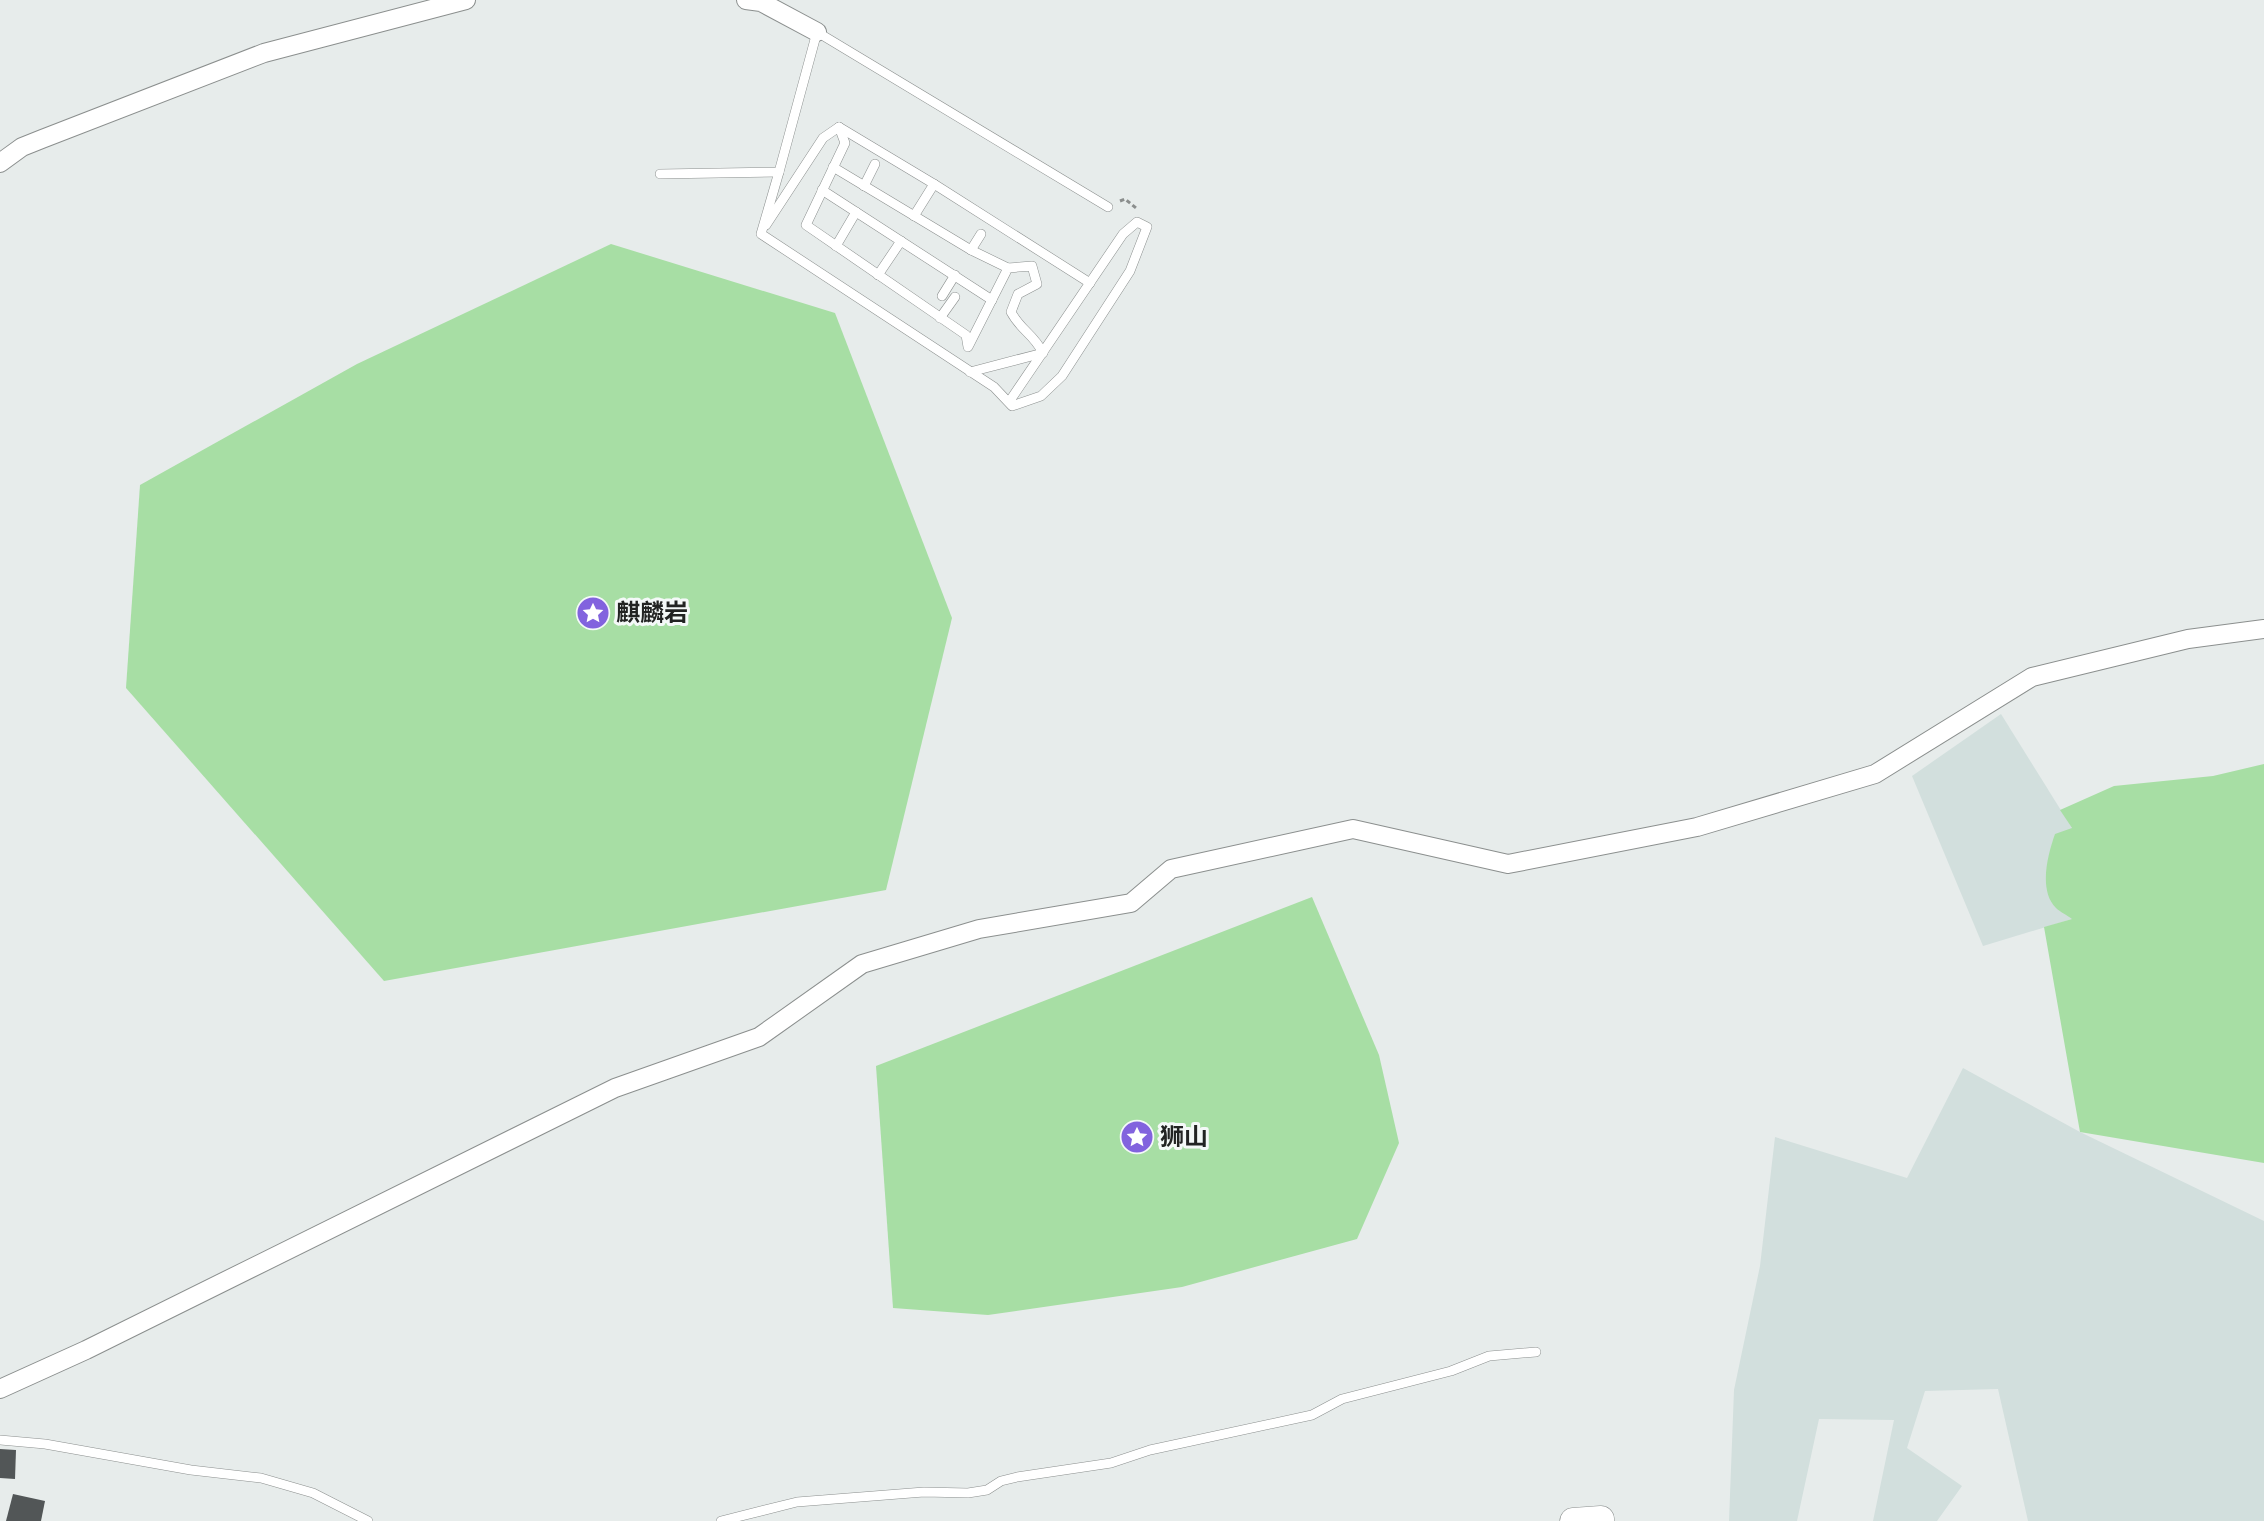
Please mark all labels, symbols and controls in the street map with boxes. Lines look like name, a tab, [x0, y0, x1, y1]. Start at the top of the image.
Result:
place icon: 麒麟岩	[575, 595, 611, 631]
place label: 麒麟岩	[616, 596, 688, 632]
place icon: 狮山	[1119, 1119, 1155, 1155]
place label: 狮山	[1160, 1120, 1208, 1156]

